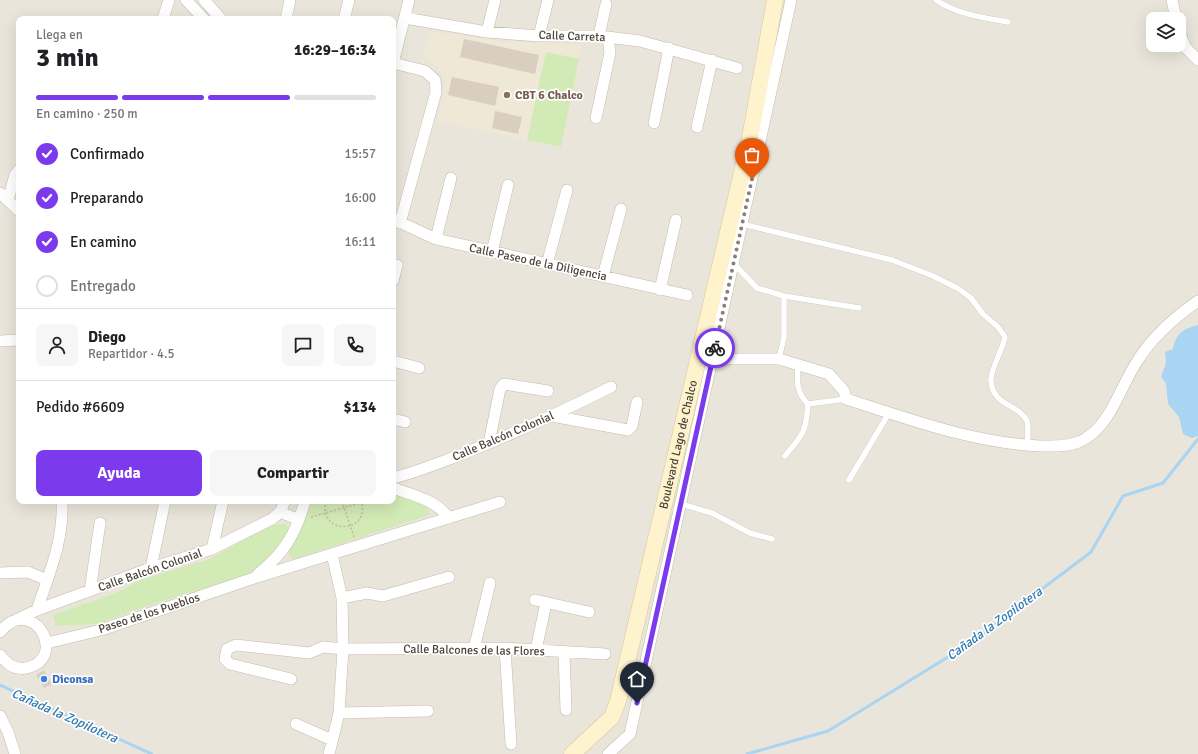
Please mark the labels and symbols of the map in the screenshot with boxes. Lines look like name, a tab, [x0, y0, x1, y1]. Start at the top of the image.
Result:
street label: Calle Carreta	[538, 28, 606, 45]
place label: CBT 6 Chalco	[515, 88, 583, 103]
marker: CBT 6 Chalco	[502, 90, 512, 100]
pin	[735, 138, 769, 179]
street label: Calle Paseo de la Diligencia	[468, 241, 608, 284]
courier	[695, 328, 735, 368]
street label: Boulevard Lago de Chalco	[656, 379, 701, 511]
street label: Calle Balcón Colonial	[450, 408, 557, 465]
street label: Calle Balcón Colonial	[96, 546, 205, 595]
water label: Cañada la Zopilotera	[944, 584, 1046, 664]
street label: Paseo de los Pueblos	[97, 590, 202, 637]
street label: Calle Balcones de las Flores	[403, 642, 545, 659]
pin	[620, 662, 654, 703]
place label: Diconsa	[52, 672, 94, 687]
marker: Diconsa	[39, 674, 49, 684]
water label: Cañada la Zopilotera	[9, 685, 120, 747]

